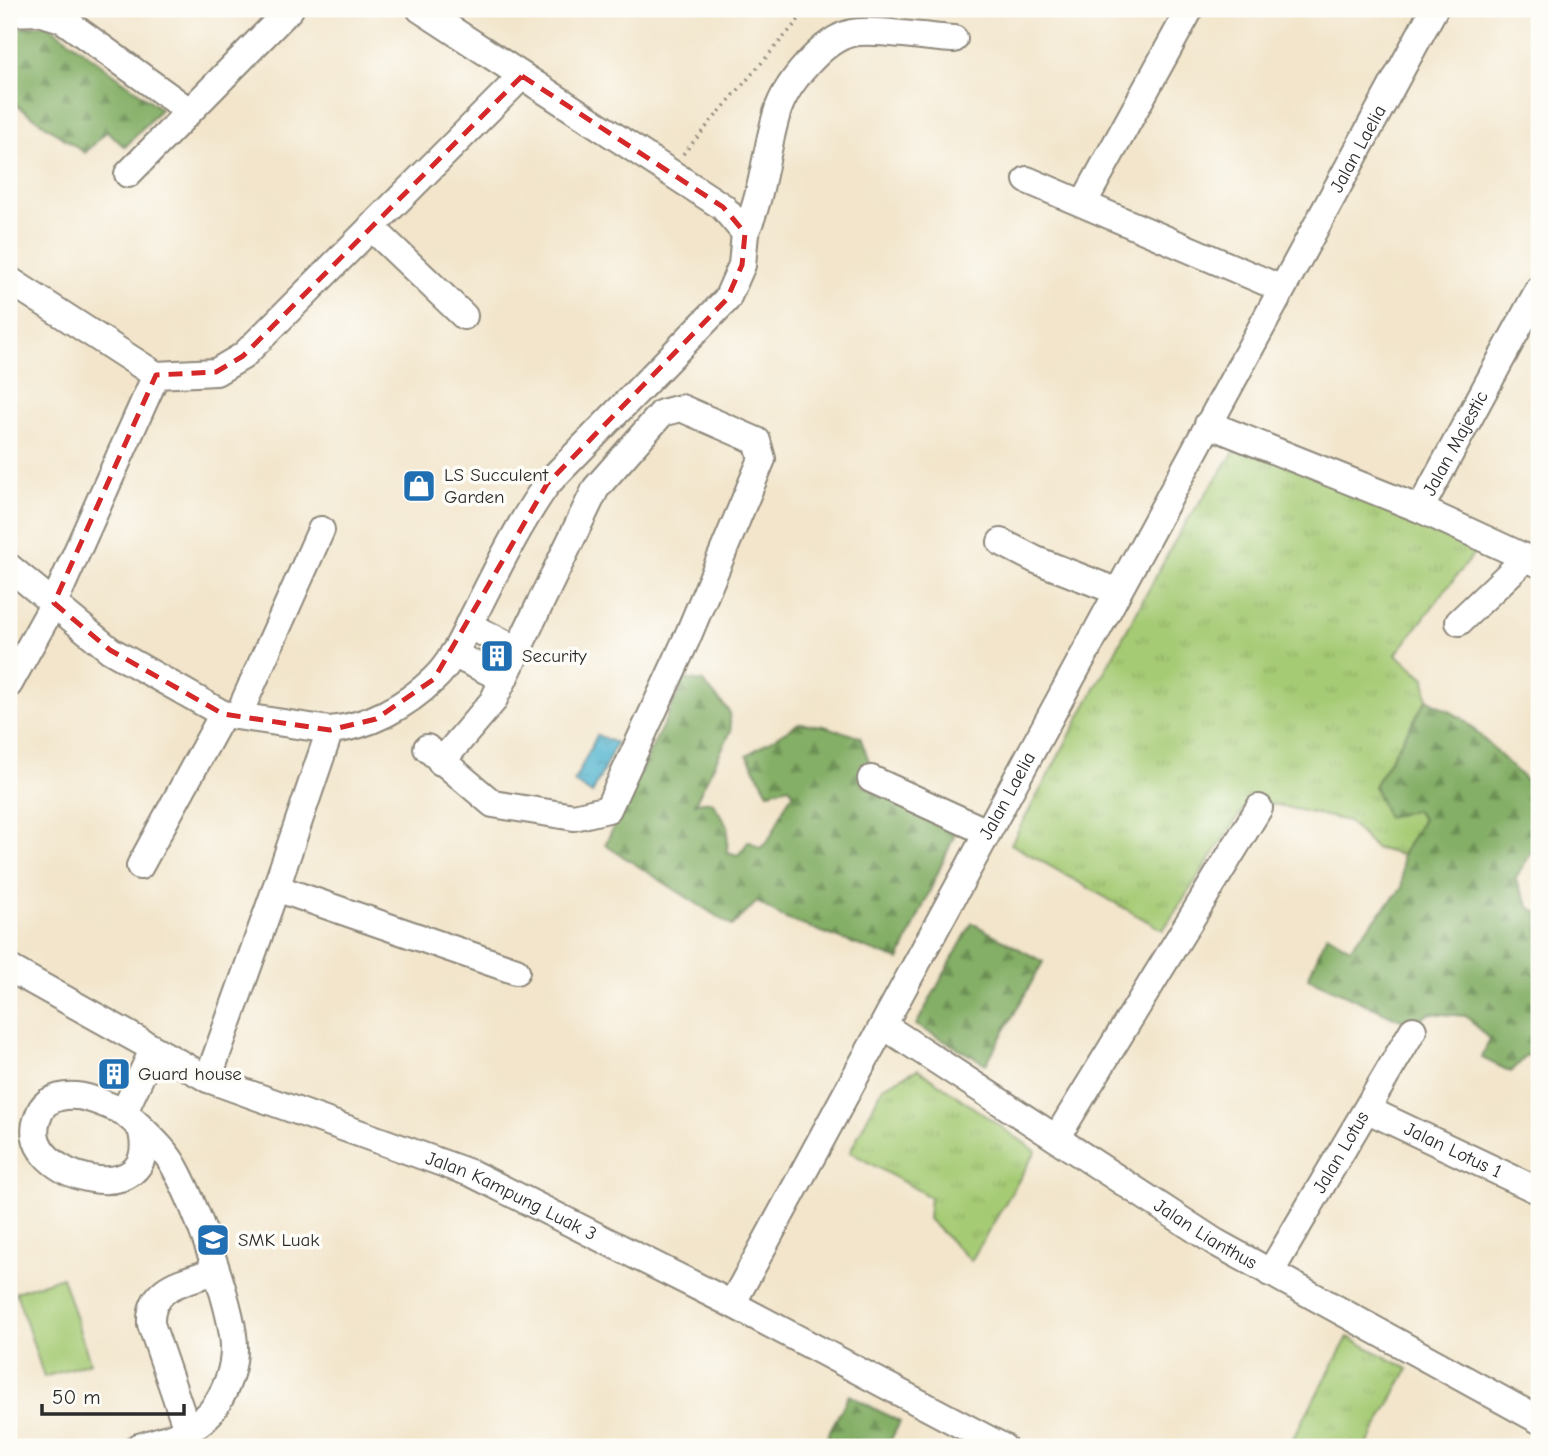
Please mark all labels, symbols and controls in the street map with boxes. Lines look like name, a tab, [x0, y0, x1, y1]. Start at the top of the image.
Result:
street label: Jalan Laelia	[1326, 101, 1391, 196]
street label: Jalan Majestic	[1418, 387, 1493, 500]
place label: LS Succulent Garden	[444, 464, 549, 508]
shop icon: LS Succulent Garden	[400, 467, 438, 505]
building icon: Security	[478, 637, 516, 675]
place label: Security	[522, 645, 587, 667]
street label: Jalan Laelia	[975, 748, 1040, 843]
building icon: Guard house	[95, 1055, 133, 1093]
place label: Guard house	[138, 1063, 242, 1085]
street label: Jalan Lotus	[1308, 1107, 1374, 1197]
street label: Jalan Lotus 1	[1401, 1118, 1505, 1183]
street label: Jalan Kampung Luak 3	[423, 1147, 600, 1245]
street label: Jalan Lianthus	[1150, 1194, 1261, 1274]
school or university icon: SMK Luak	[194, 1221, 232, 1259]
place label: SMK Luak	[238, 1229, 320, 1251]
scale bar	[42, 1372, 184, 1416]
text: 50 m	[52, 1385, 101, 1409]

